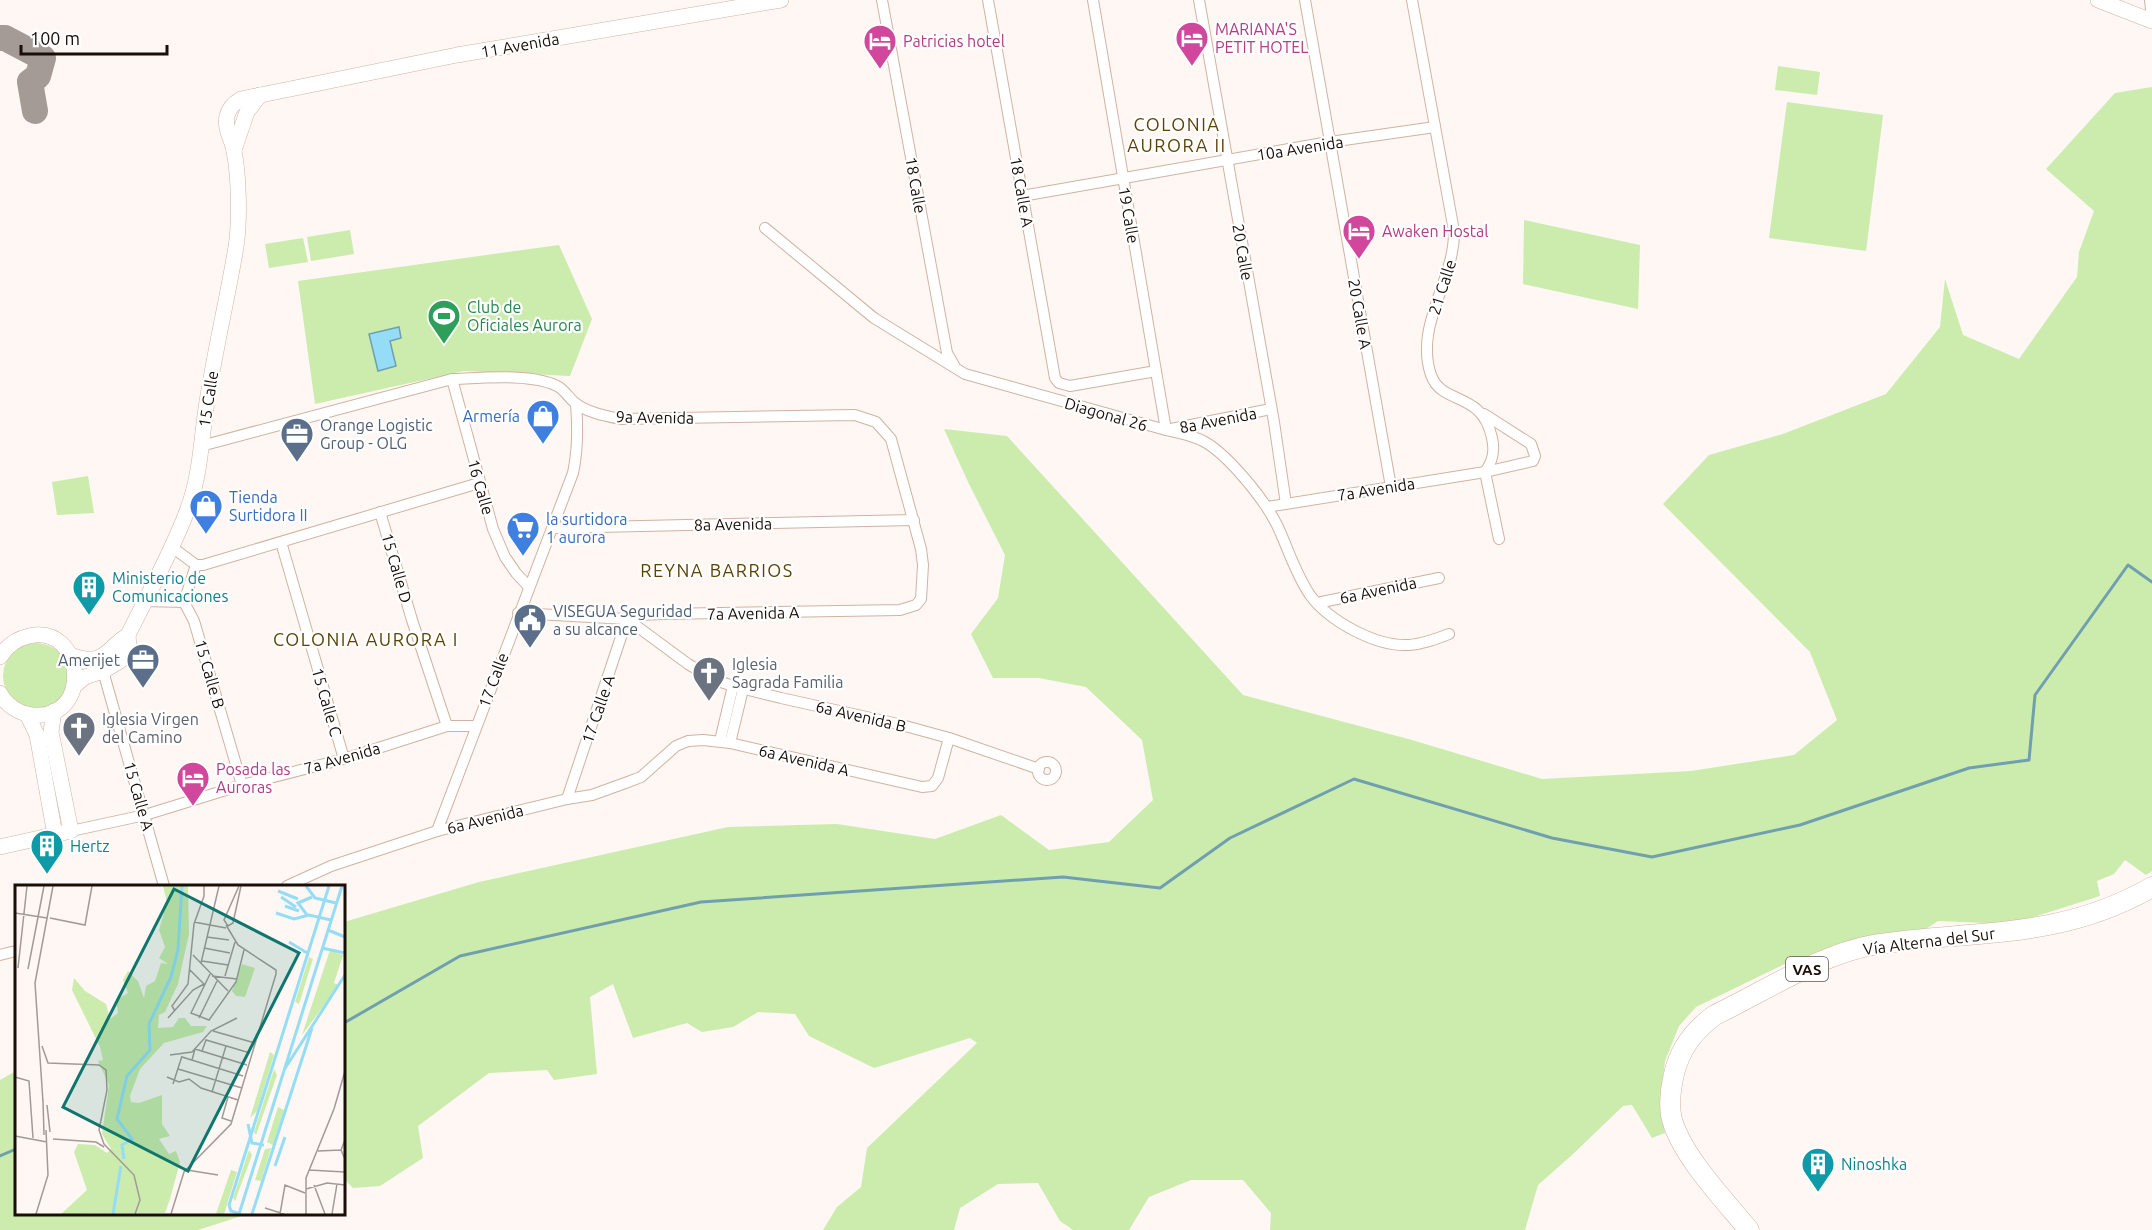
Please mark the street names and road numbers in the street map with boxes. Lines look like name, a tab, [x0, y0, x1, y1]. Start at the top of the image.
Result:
street label: 11 Avenida	[479, 29, 561, 61]
street label: 10a Avenida	[1255, 132, 1345, 164]
street label: 18 Calle	[902, 155, 930, 215]
street label: 18 Calle A	[1007, 155, 1037, 229]
street label: 19 Calle	[1115, 185, 1143, 245]
street label: 20 Calle	[1229, 222, 1257, 282]
street label: 21 Calle	[1425, 257, 1459, 317]
street label: 20 Calle A	[1345, 277, 1375, 351]
street label: 15 Calle	[195, 369, 221, 429]
street label: Diagonal 26	[1063, 394, 1149, 434]
street label: 8a Avenida	[1178, 404, 1258, 436]
street label: 9a Avenida	[616, 407, 694, 427]
street label: 16 Calle	[464, 457, 498, 517]
street label: 7a Avenida	[1336, 474, 1416, 504]
street label: 8a Avenida	[694, 514, 772, 534]
street label: 15 Calle D	[378, 531, 416, 605]
street label: 6a Avenida	[1338, 573, 1418, 607]
street label: 7a Avenida A	[707, 603, 800, 623]
street label: 15 Calle B	[192, 637, 228, 711]
street label: 17 Calle	[474, 650, 512, 710]
street label: 15 Calle C	[309, 666, 345, 739]
street label: 17 Calle A	[578, 672, 618, 746]
street label: 6a Avenida B	[814, 697, 908, 735]
street label: 7a Avenida	[302, 739, 382, 777]
street label: 6a Avenida A	[757, 741, 852, 779]
street label: 15 Calle A	[121, 759, 158, 833]
street label: 6a Avenida	[445, 801, 525, 837]
street label: Vía Alterna del Sur	[1862, 924, 1996, 958]
road number: VAS	[1786, 957, 1828, 981]

